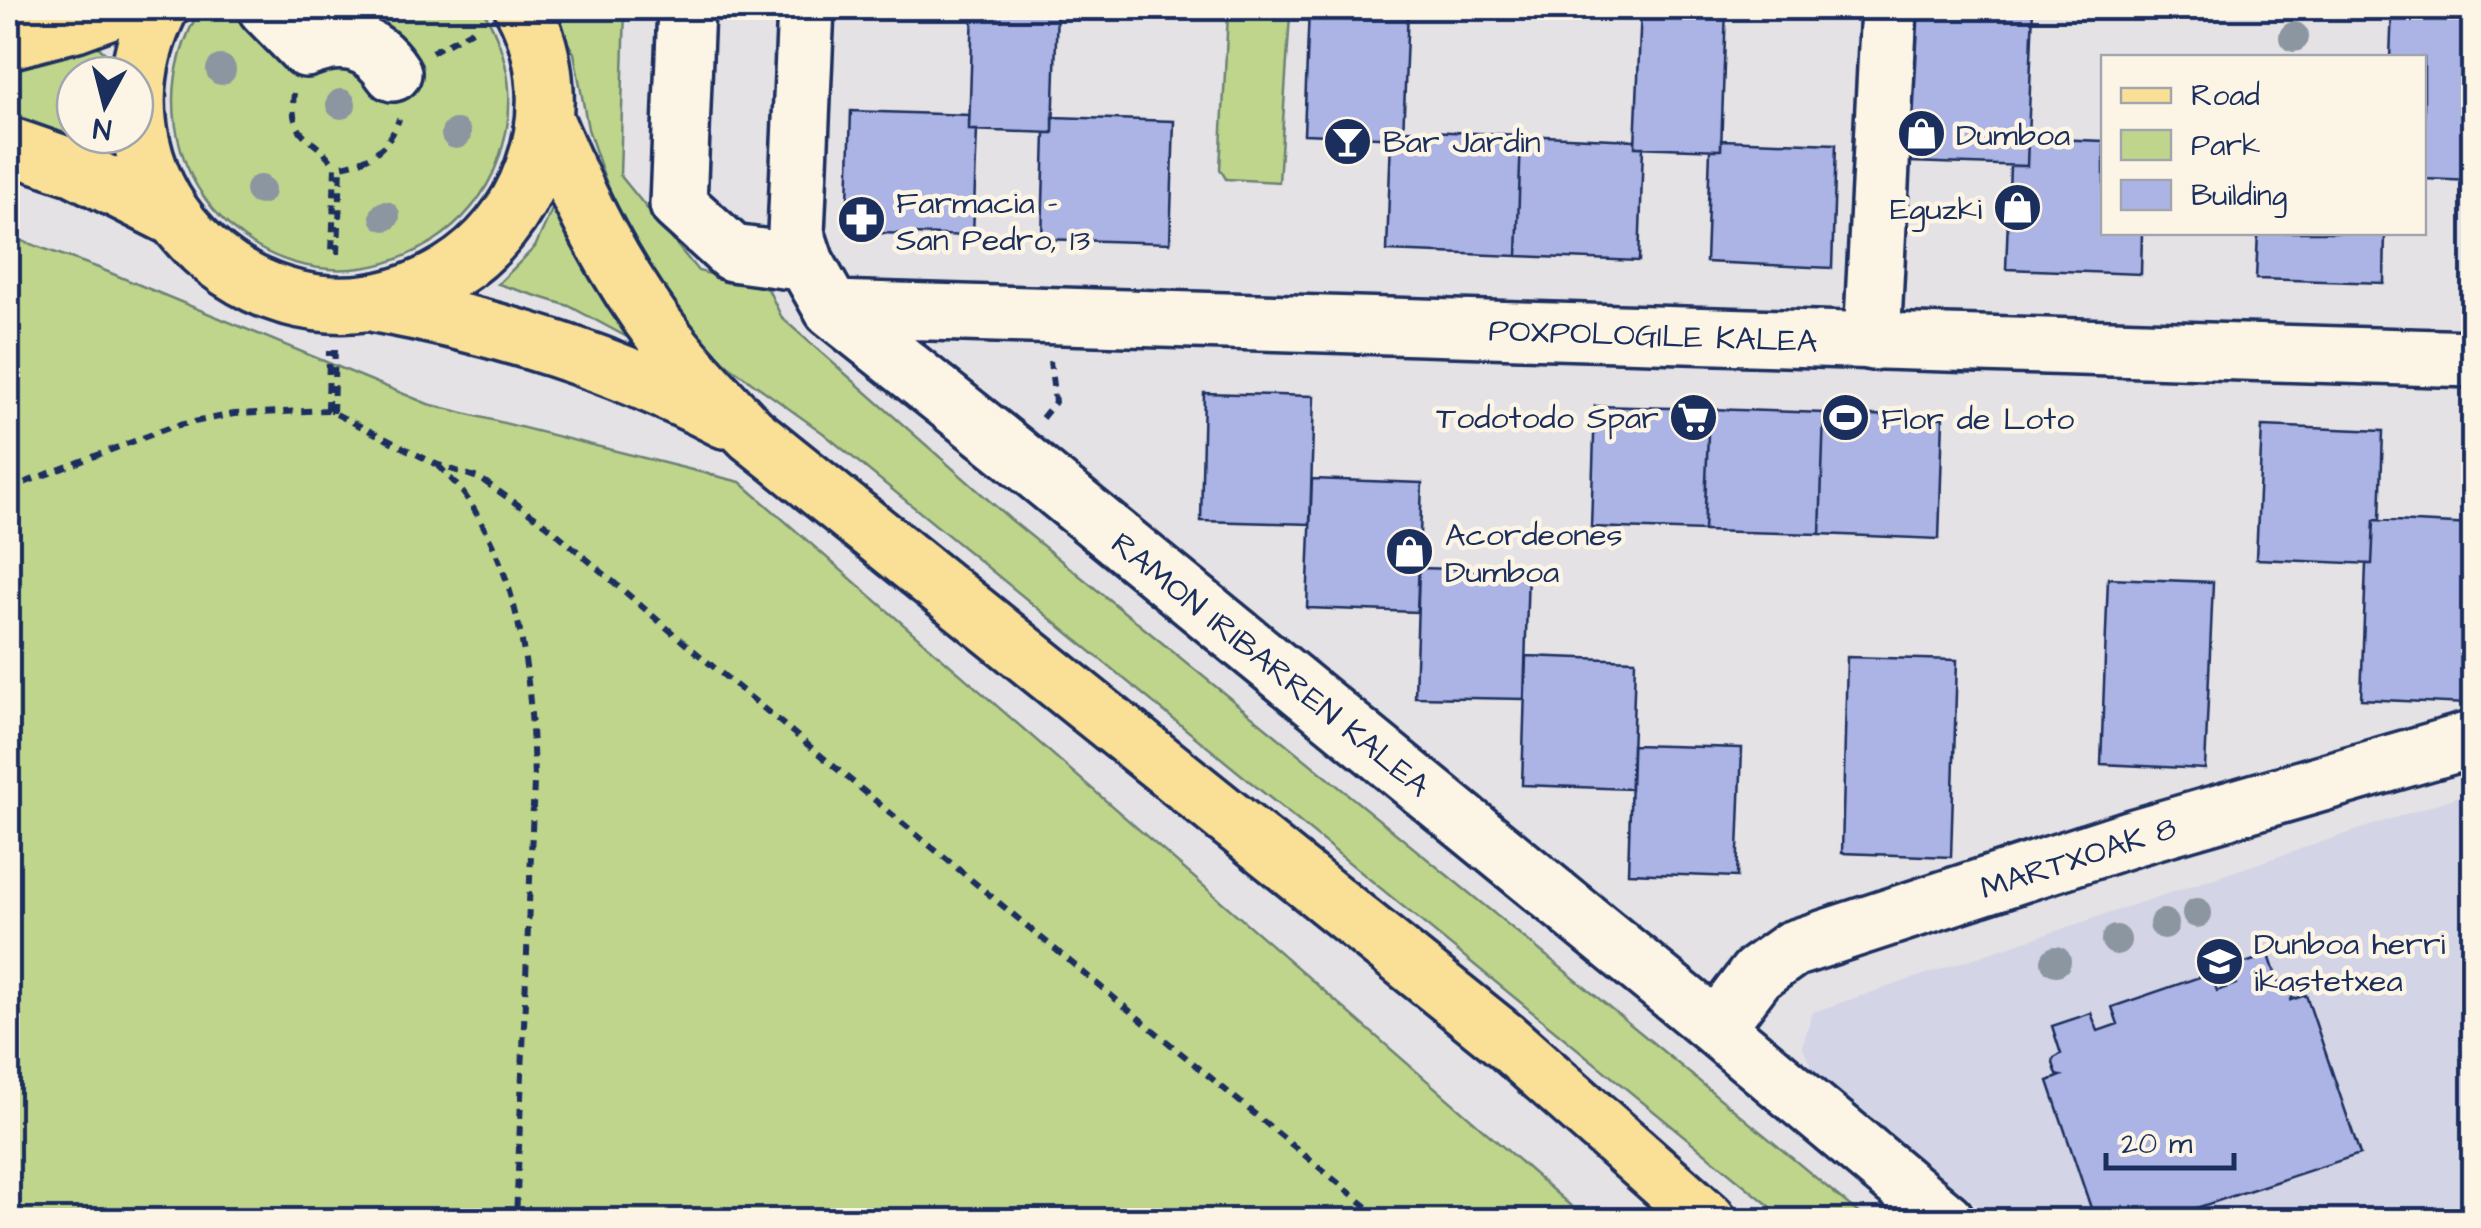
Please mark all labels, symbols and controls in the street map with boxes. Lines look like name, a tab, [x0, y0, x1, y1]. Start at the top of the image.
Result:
north arrow	[55, 55, 155, 155]
legend	[2101, 55, 2426, 235]
text: Road	[2191, 75, 2260, 117]
text: N	[91, 108, 113, 149]
shop icon: Dumboa	[1895, 108, 1947, 160]
place label: Dumboa	[1956, 113, 2070, 158]
bar icon: Bar Jardin	[1322, 115, 1374, 167]
place label: Bar Jardin	[1383, 120, 1541, 165]
text: Park	[2191, 125, 2260, 167]
text: Building	[2191, 175, 2287, 218]
place label: Farmacia - San Pedro, 13	[896, 181, 1090, 263]
shop icon: Eguzki	[1991, 182, 2043, 234]
place label: Eguzki	[1890, 187, 1982, 232]
pharmacy icon: Farmacia - San Pedro, 13	[835, 194, 887, 246]
street label: POXPOLOGILE KALEA	[1488, 308, 1818, 365]
supermarket icon: Todotodo Spar	[1668, 391, 1720, 443]
sports icon: Flor de Loto	[1820, 392, 1872, 444]
place label: Todotodo Spar	[1436, 396, 1659, 441]
place label: Flor de Loto	[1881, 397, 2074, 442]
place label: Acordeones Dumboa	[1445, 513, 1623, 595]
street label: RAMON IRIBARREN KALEA	[1101, 522, 1439, 808]
shop icon: Acordeones Dumboa	[1384, 526, 1436, 578]
street label: MARTXOAK 8	[1975, 806, 2182, 911]
place label: Dunboa herri ikastetxea	[2254, 922, 2446, 1004]
school or university icon: Dunboa herri ikastetxea	[2193, 935, 2245, 987]
scale bar	[2106, 1108, 2234, 1170]
text: 20 m	[2121, 1123, 2193, 1165]

